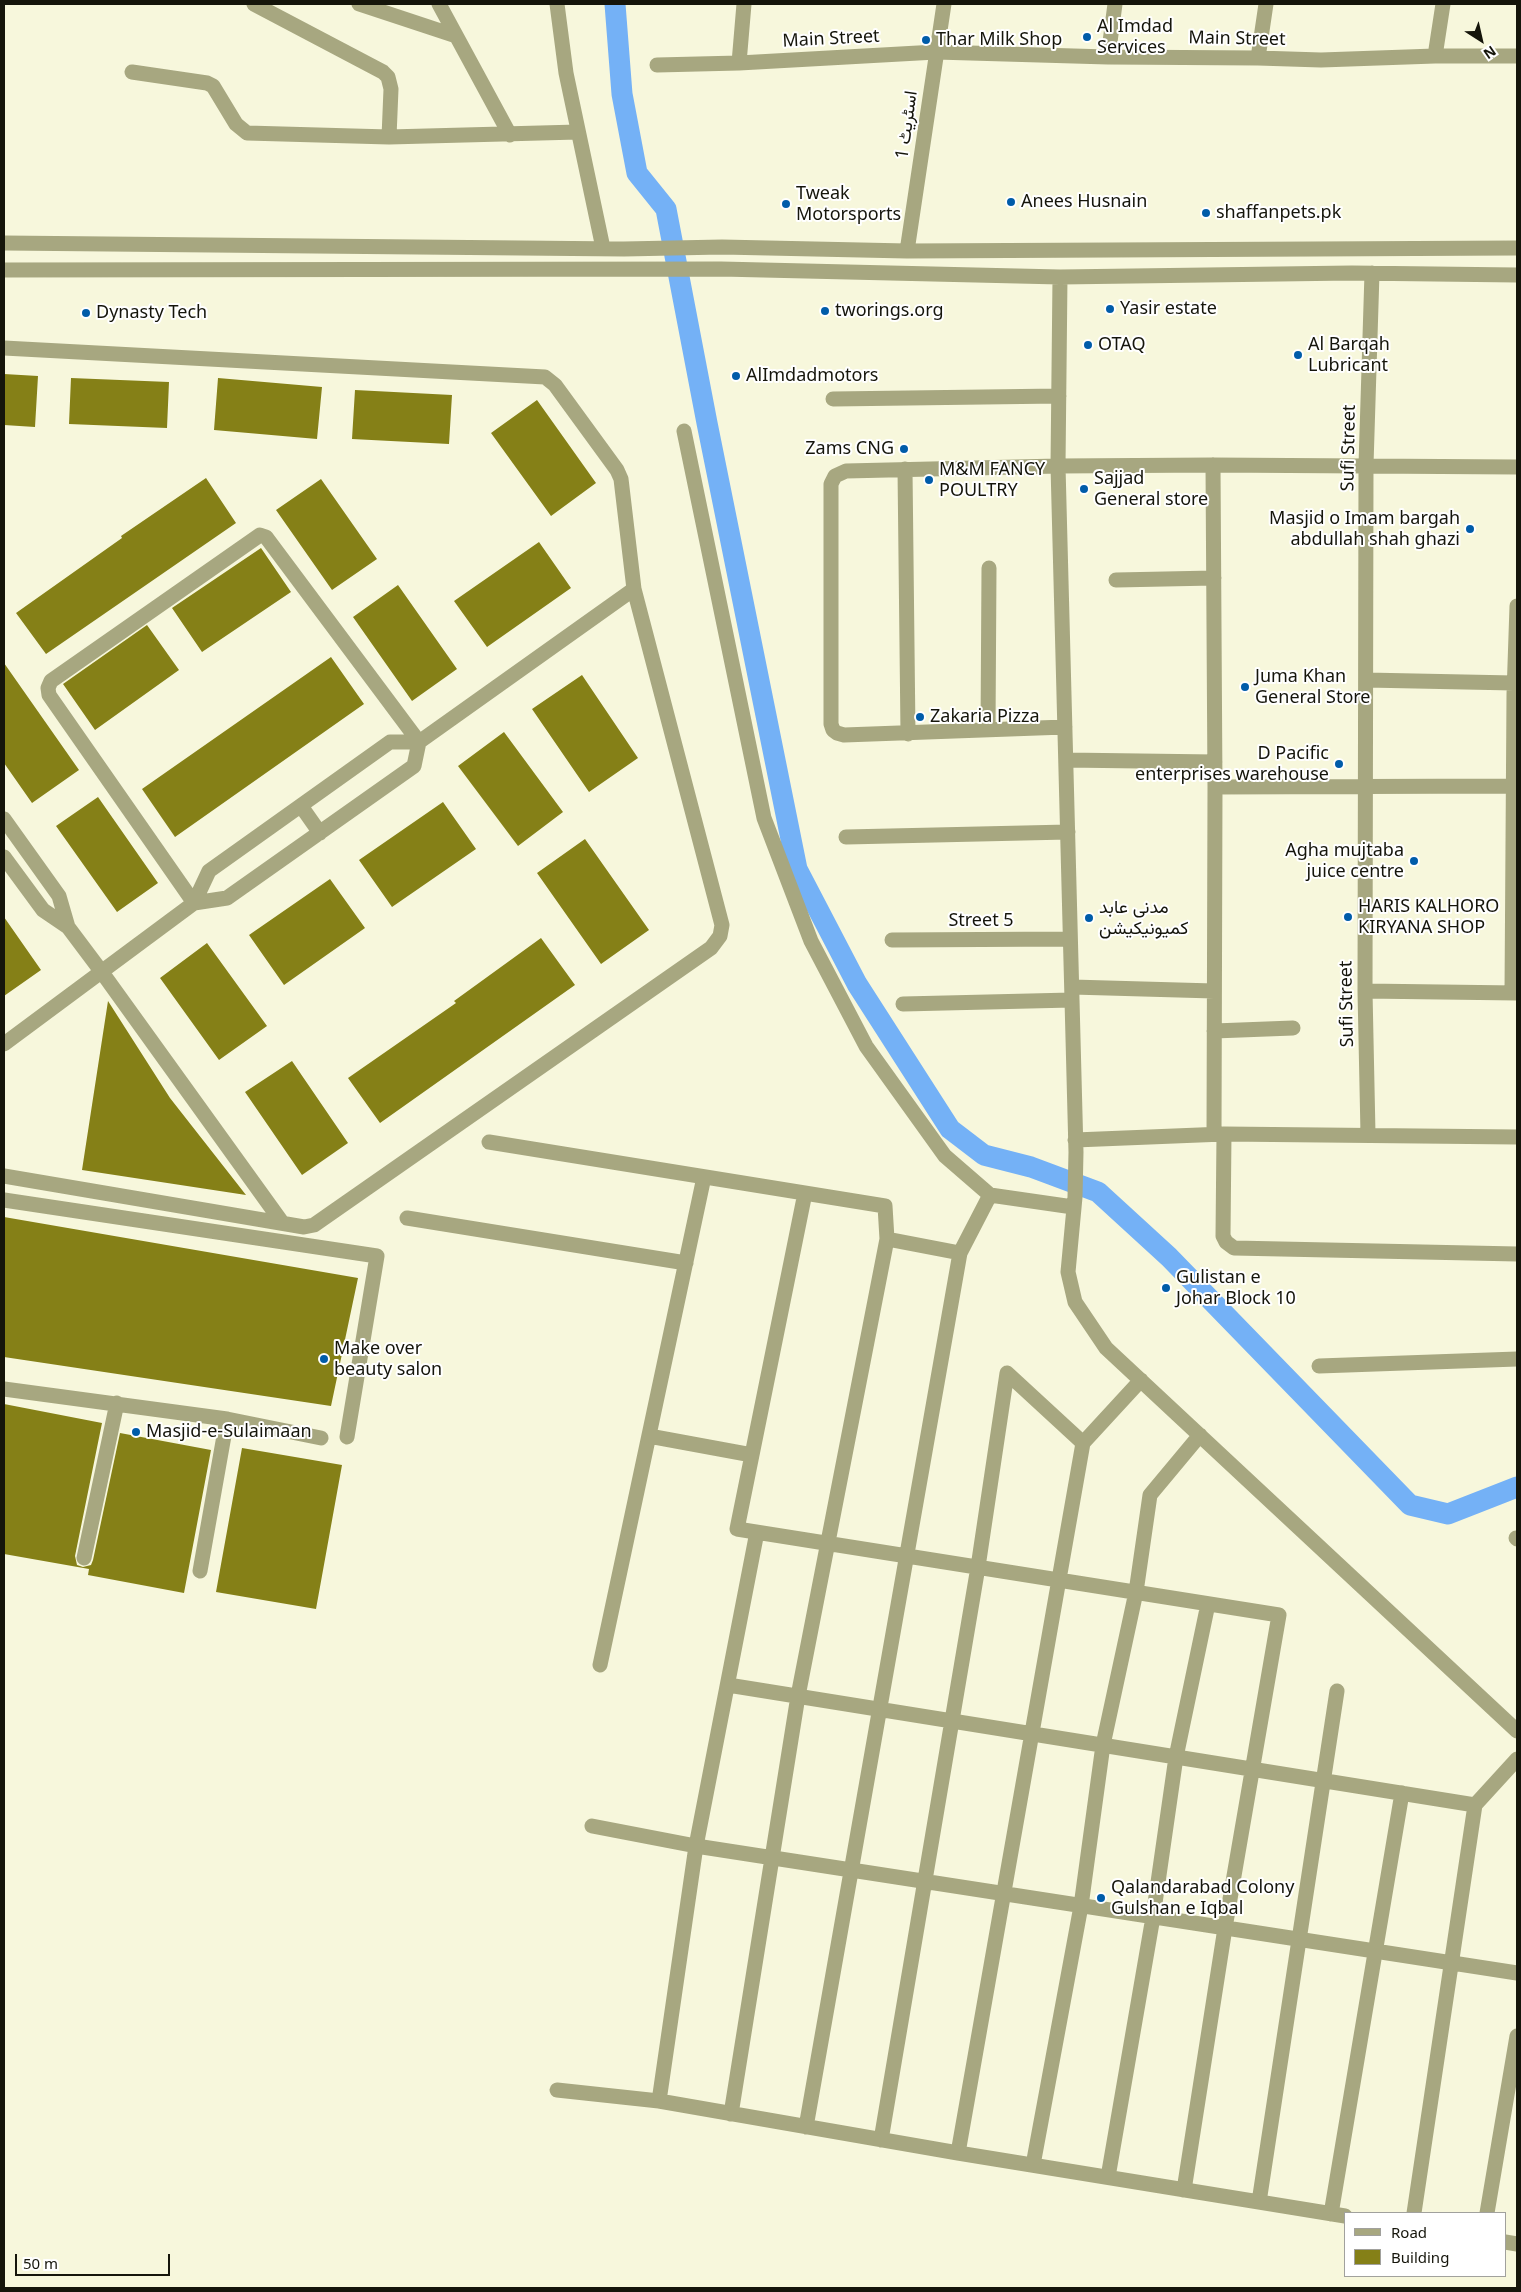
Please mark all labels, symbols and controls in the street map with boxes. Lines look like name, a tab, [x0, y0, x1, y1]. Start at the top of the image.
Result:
north arrow	[1456, 15, 1506, 65]
place label: Al Imdad Services	[1097, 16, 1173, 58]
street label: Main Street	[782, 26, 880, 52]
street label: Main Street	[1188, 27, 1286, 51]
place label: Thar Milk Shop	[936, 29, 1062, 51]
marker: Al Imdad Services	[1081, 31, 1093, 43]
marker: Thar Milk Shop	[920, 34, 932, 46]
text: N	[1480, 42, 1500, 64]
street label: اسٹریٹ 1	[892, 89, 922, 161]
place label: Tweak Motorsports	[796, 183, 901, 225]
place label: Anees Husnain	[1021, 191, 1147, 213]
marker: Anees Husnain	[1005, 196, 1017, 208]
marker: Tweak Motorsports	[780, 198, 792, 210]
place label: shaffanpets.pk	[1216, 202, 1341, 224]
marker: shaffanpets.pk	[1200, 207, 1212, 219]
place label: Yasir estate	[1120, 298, 1217, 320]
place label: tworings.org	[835, 300, 943, 322]
place label: Dynasty Tech	[96, 302, 207, 324]
marker: Yasir estate	[1104, 303, 1116, 315]
marker: tworings.org	[819, 305, 831, 317]
marker: Dynasty Tech	[80, 307, 92, 319]
place label: OTAQ	[1098, 334, 1145, 356]
place label: Al Barqah Lubricant	[1308, 334, 1390, 376]
marker: OTAQ	[1082, 339, 1094, 351]
marker: Al Barqah Lubricant	[1292, 349, 1304, 361]
place label: AlImdadmotors	[746, 365, 878, 387]
marker: AlImdadmotors	[730, 370, 742, 382]
street label: Sufi Street	[1337, 404, 1361, 492]
place label: Zams CNG	[805, 438, 894, 460]
marker: Zams CNG	[898, 443, 910, 455]
place label: M&M FANCY POULTRY	[939, 459, 1045, 502]
place label: Sajjad General store	[1094, 468, 1208, 510]
marker: M&M FANCY POULTRY	[923, 474, 935, 486]
marker: Sajjad General store	[1078, 483, 1090, 495]
place label: Masjid o Imam bargah abdullah shah ghazi	[1269, 508, 1460, 550]
marker: Masjid o Imam bargah abdullah shah ghazi	[1464, 523, 1476, 535]
place label: Juma Khan General Store	[1255, 666, 1371, 709]
marker: Juma Khan General Store	[1239, 681, 1251, 693]
place label: Zakaria Pizza	[930, 706, 1040, 728]
marker: Zakaria Pizza	[914, 711, 926, 723]
place label: D Pacific enterprises warehouse	[1135, 743, 1329, 786]
marker: D Pacific enterprises warehouse	[1333, 758, 1345, 770]
place label: Agha mujtaba juice centre	[1285, 840, 1404, 882]
marker: Agha mujtaba juice centre	[1408, 855, 1420, 867]
place label: HARIS KALHORO KIRYANA SHOP	[1358, 896, 1499, 939]
place label: مدنی عابد کمیونیکیشن	[1099, 897, 1188, 940]
street label: Street 5	[948, 910, 1014, 932]
marker: HARIS KALHORO KIRYANA SHOP	[1342, 911, 1354, 923]
marker: مدنی عابد کمیونیکیشن	[1083, 912, 1095, 924]
street label: Sufi Street	[1335, 960, 1359, 1048]
place label: Gulistan e Johar Block 10	[1176, 1267, 1296, 1310]
marker: Gulistan e Johar Block 10	[1160, 1282, 1172, 1294]
place label: Make over beauty salon	[334, 1338, 442, 1380]
marker: Make over beauty salon	[318, 1353, 330, 1365]
place label: Masjid-e-Sulaimaan	[146, 1421, 312, 1443]
marker: Masjid-e-Sulaimaan	[130, 1426, 142, 1438]
place label: Qalandarabad Colony Gulshan e Iqbal	[1111, 1877, 1294, 1920]
marker: Qalandarabad Colony Gulshan e Iqbal	[1095, 1892, 1107, 1904]
legend	[1344, 2212, 1506, 2277]
text: Road	[1391, 2222, 1427, 2242]
scale bar	[18, 2244, 172, 2276]
text: Building	[1391, 2247, 1449, 2267]
text: 50 m	[23, 2253, 58, 2273]

